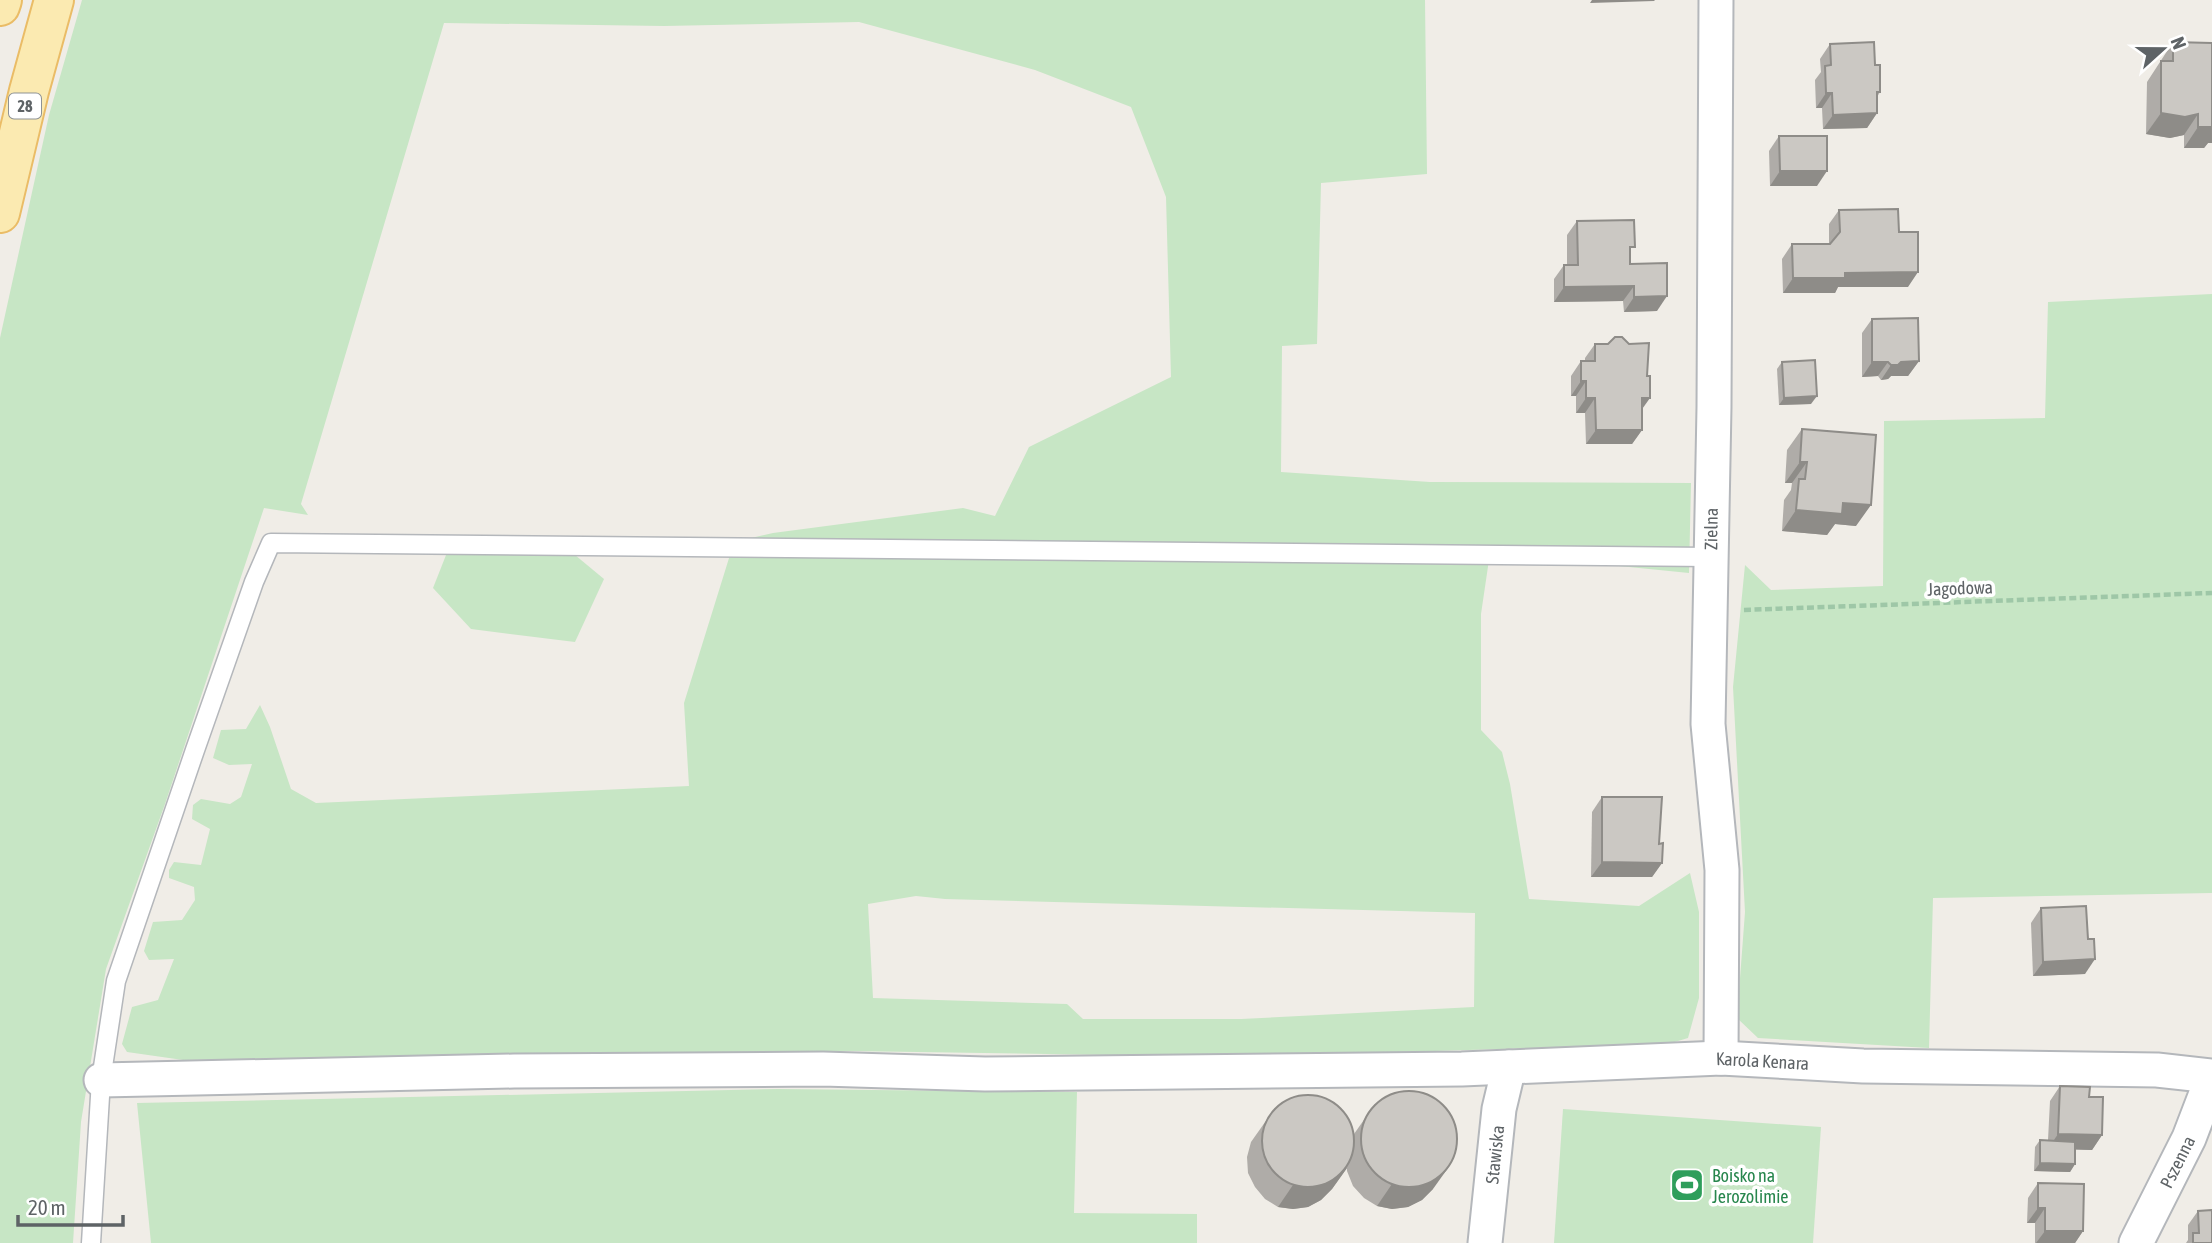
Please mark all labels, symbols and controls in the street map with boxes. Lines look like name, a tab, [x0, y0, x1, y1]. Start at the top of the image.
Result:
north arrow	[2128, 14, 2198, 84]
text: N	[2167, 34, 2191, 52]
road number: 28	[9, 94, 41, 118]
street label: Zielna	[1700, 508, 1722, 550]
street label: Jagodowa	[1927, 576, 1993, 600]
street label: Karola Kenara	[1715, 1047, 1810, 1073]
street label: Stawiska	[1481, 1124, 1508, 1185]
street label: Pszenna	[2155, 1132, 2199, 1191]
place label: Boisko na Jerozolimie	[1712, 1165, 1788, 1207]
sports icon: Boisko na Jerozolimie	[1668, 1166, 1706, 1204]
scale bar	[18, 1184, 122, 1228]
text: 20 m	[28, 1195, 66, 1219]

